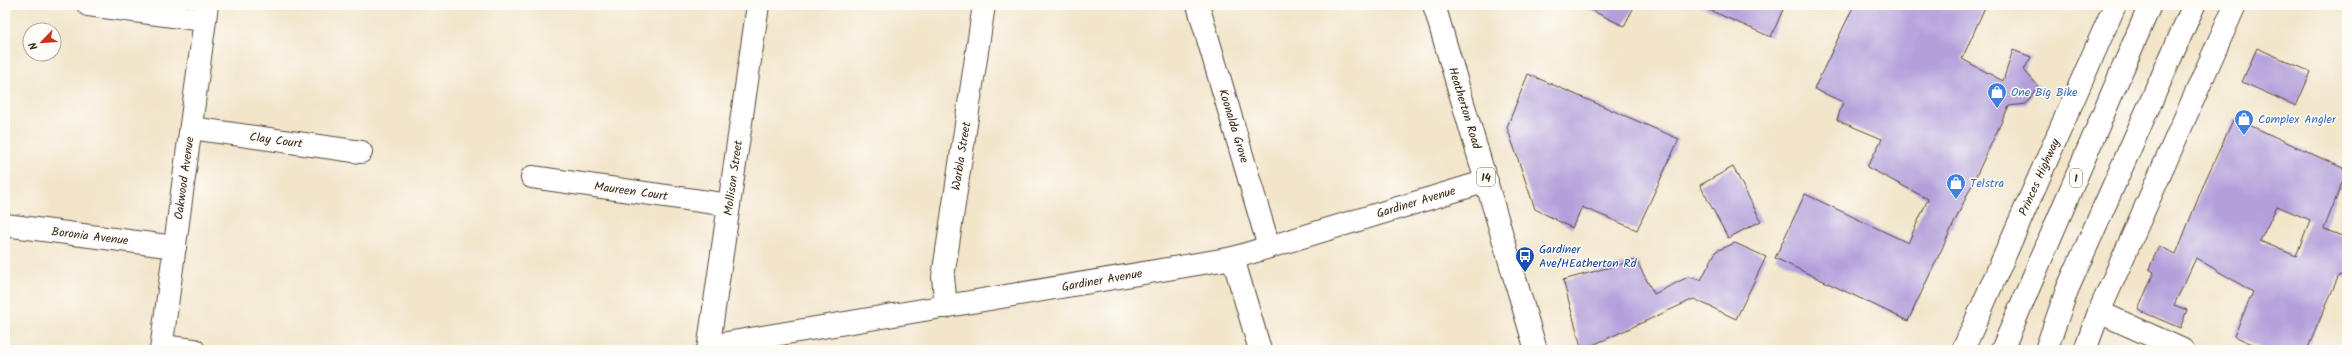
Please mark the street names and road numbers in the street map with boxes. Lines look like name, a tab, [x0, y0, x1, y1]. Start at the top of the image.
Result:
street label: Heatherton Road	[1443, 65, 1486, 152]
street label: Koonalda Grove	[1213, 87, 1254, 166]
street label: Warbla Street	[947, 120, 976, 192]
street label: Clay Court	[248, 127, 304, 154]
street label: Oakwood Avenue	[169, 135, 200, 221]
street label: Princes Highway	[2014, 135, 2065, 219]
street label: Mollison Street	[719, 139, 748, 217]
road number: 14	[1477, 168, 1495, 186]
road number: 1	[2070, 169, 2082, 187]
street label: Maureen Court	[593, 177, 669, 206]
street label: Gardiner Avenue	[1374, 181, 1459, 224]
street label: Boronia Avenue	[50, 222, 130, 251]
street label: Gardiner Avenue	[1060, 264, 1145, 297]

